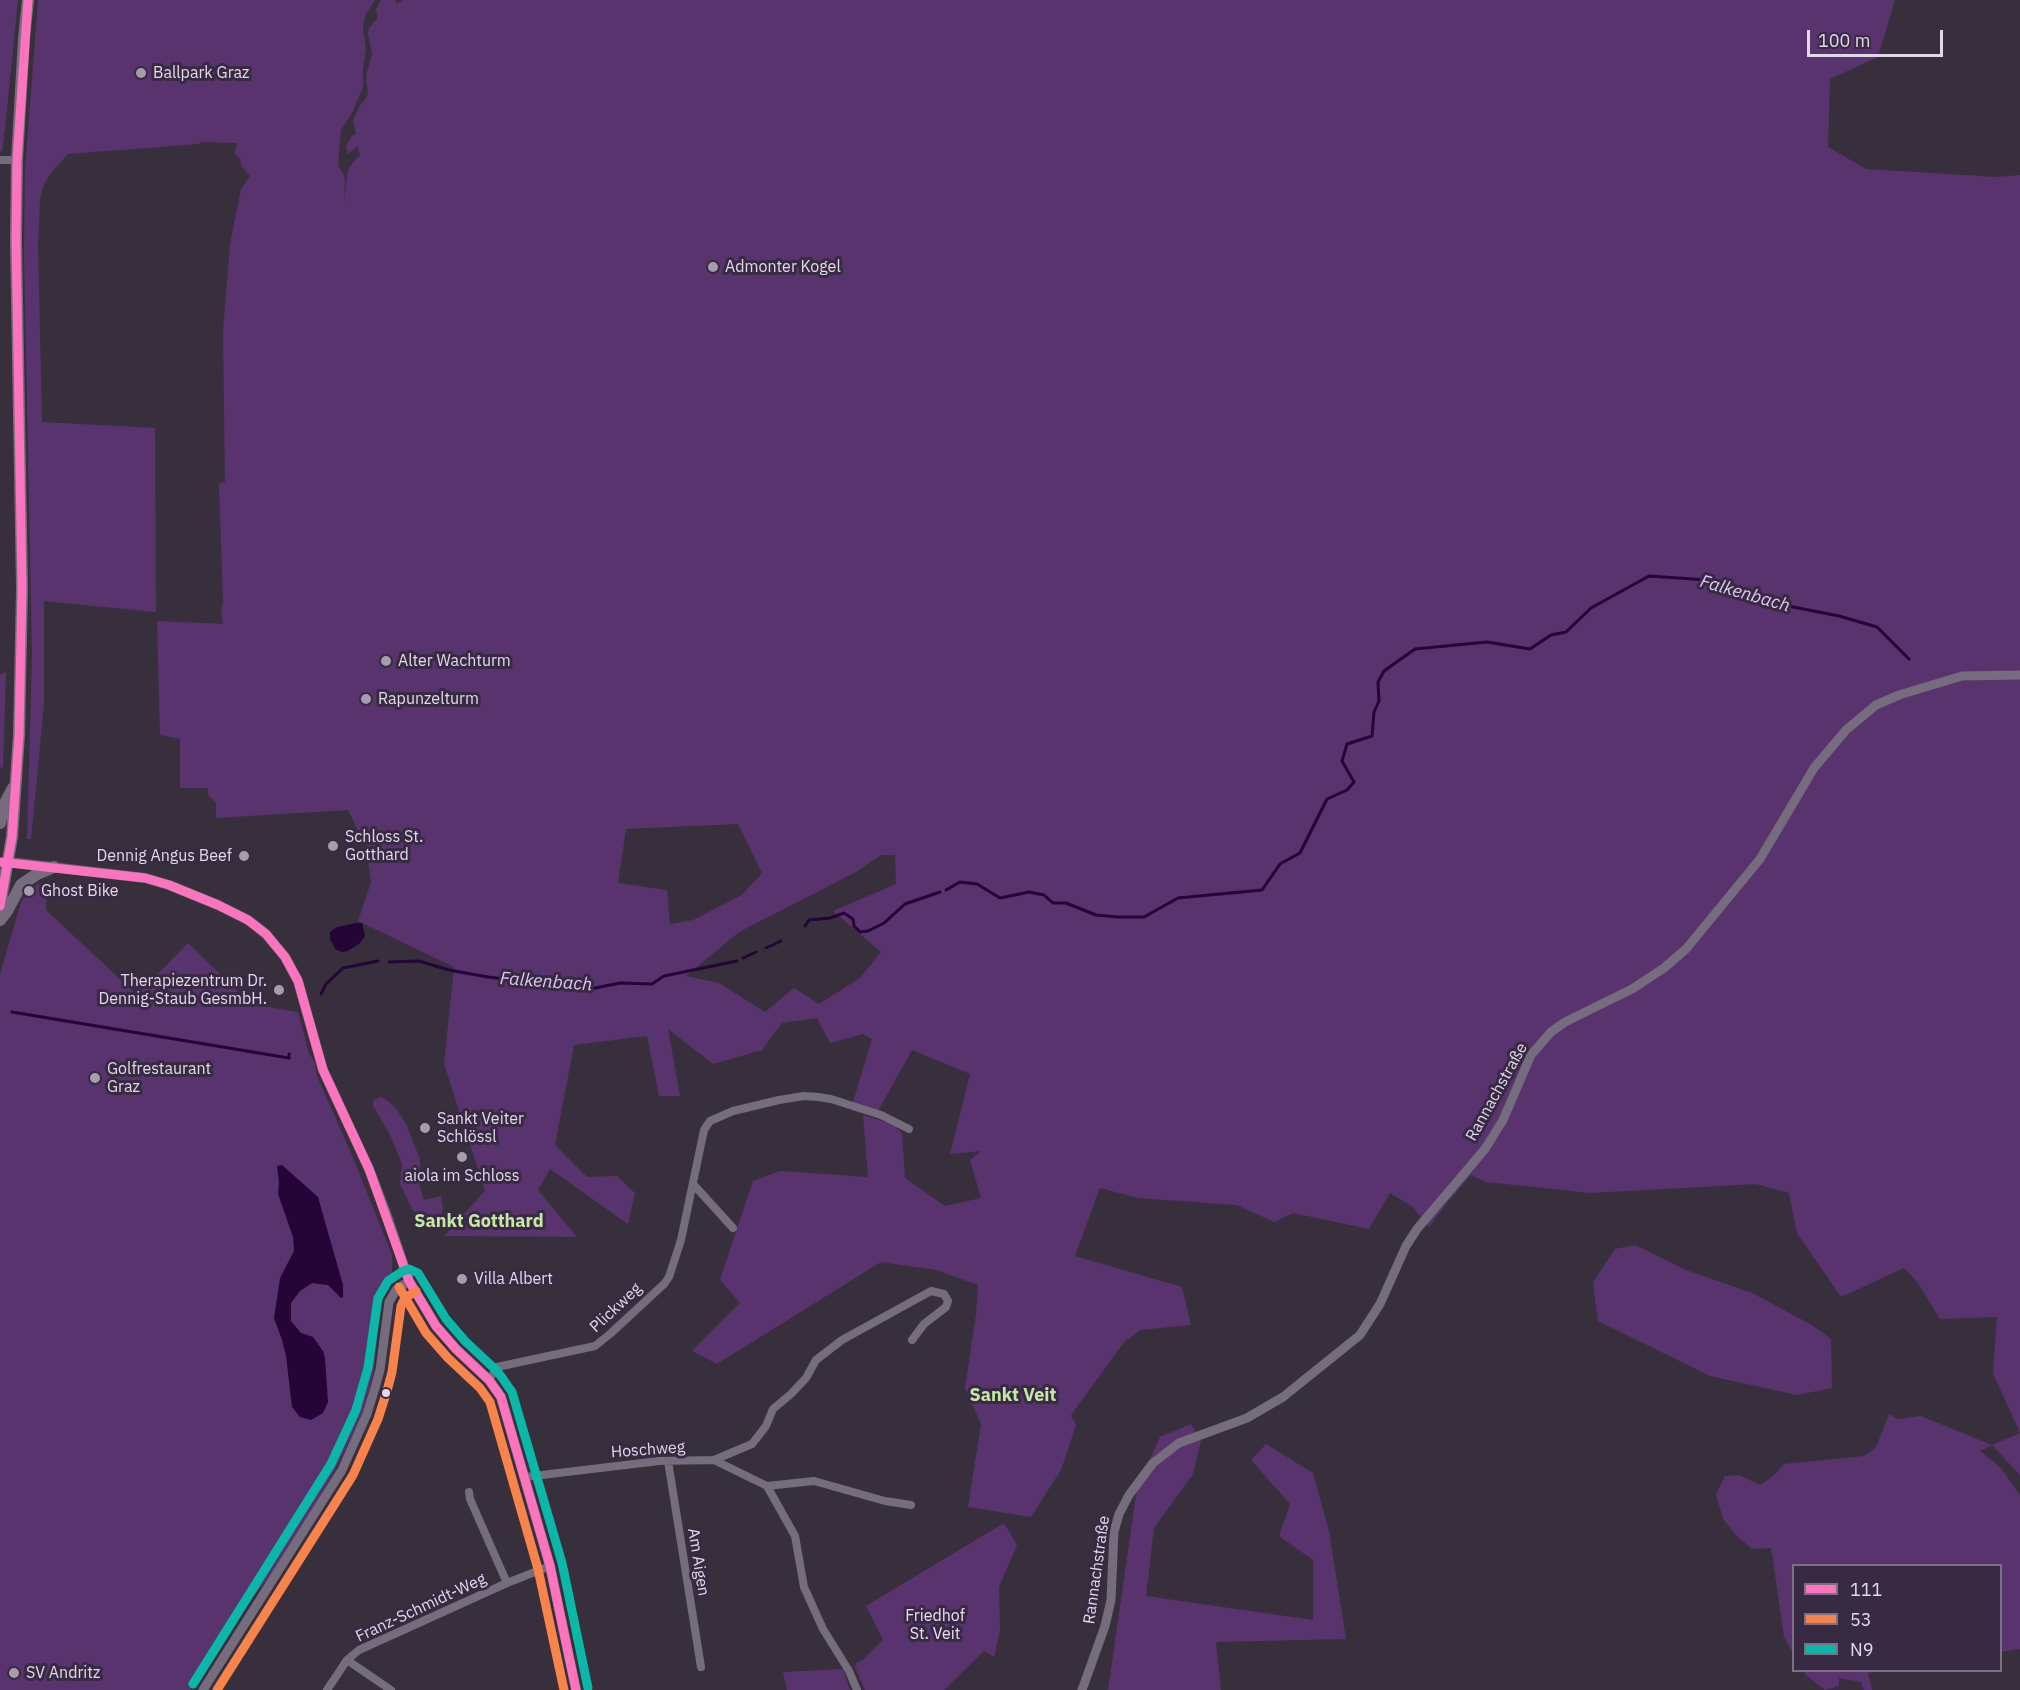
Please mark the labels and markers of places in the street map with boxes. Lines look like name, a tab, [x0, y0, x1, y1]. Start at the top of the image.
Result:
place label: Ballpark Graz	[153, 63, 249, 83]
marker: Ballpark Graz	[134, 66, 148, 80]
place label: Admonter Kogel	[725, 257, 841, 277]
marker: Admonter Kogel	[706, 260, 720, 274]
place label: Alter Wachturm	[398, 651, 511, 671]
marker: Alter Wachturm	[379, 654, 393, 668]
place label: Rapunzelturm	[378, 689, 479, 709]
marker: Rapunzelturm	[359, 692, 373, 706]
place label: Schloss St. Gotthard	[345, 827, 423, 865]
marker: Schloss St. Gotthard	[326, 839, 340, 853]
place label: Dennig Angus Beef	[96, 846, 232, 866]
marker: Dennig Angus Beef	[237, 849, 251, 863]
place label: Ghost Bike	[41, 881, 119, 901]
marker: Ghost Bike	[22, 884, 36, 898]
place label: Therapiezentrum Dr. Dennig-Staub GesmbH.	[99, 971, 267, 1009]
marker: Therapiezentrum Dr. Dennig-Staub GesmbH.	[272, 983, 286, 997]
place label: Golfrestaurant Graz	[107, 1059, 211, 1097]
marker: Golfrestaurant Graz	[88, 1071, 102, 1085]
place label: Sankt Veiter Schlössl	[437, 1109, 524, 1147]
marker: Sankt Veiter Schlössl	[418, 1121, 432, 1135]
marker: aiola im Schloss	[455, 1150, 469, 1164]
place label: aiola im Schloss	[404, 1166, 520, 1186]
place label: Villa Albert	[474, 1269, 553, 1289]
marker: Villa Albert	[455, 1272, 469, 1286]
unlabelled marker	[380, 1387, 392, 1399]
place label: SV Andritz	[26, 1663, 100, 1683]
marker: SV Andritz	[7, 1666, 21, 1680]

